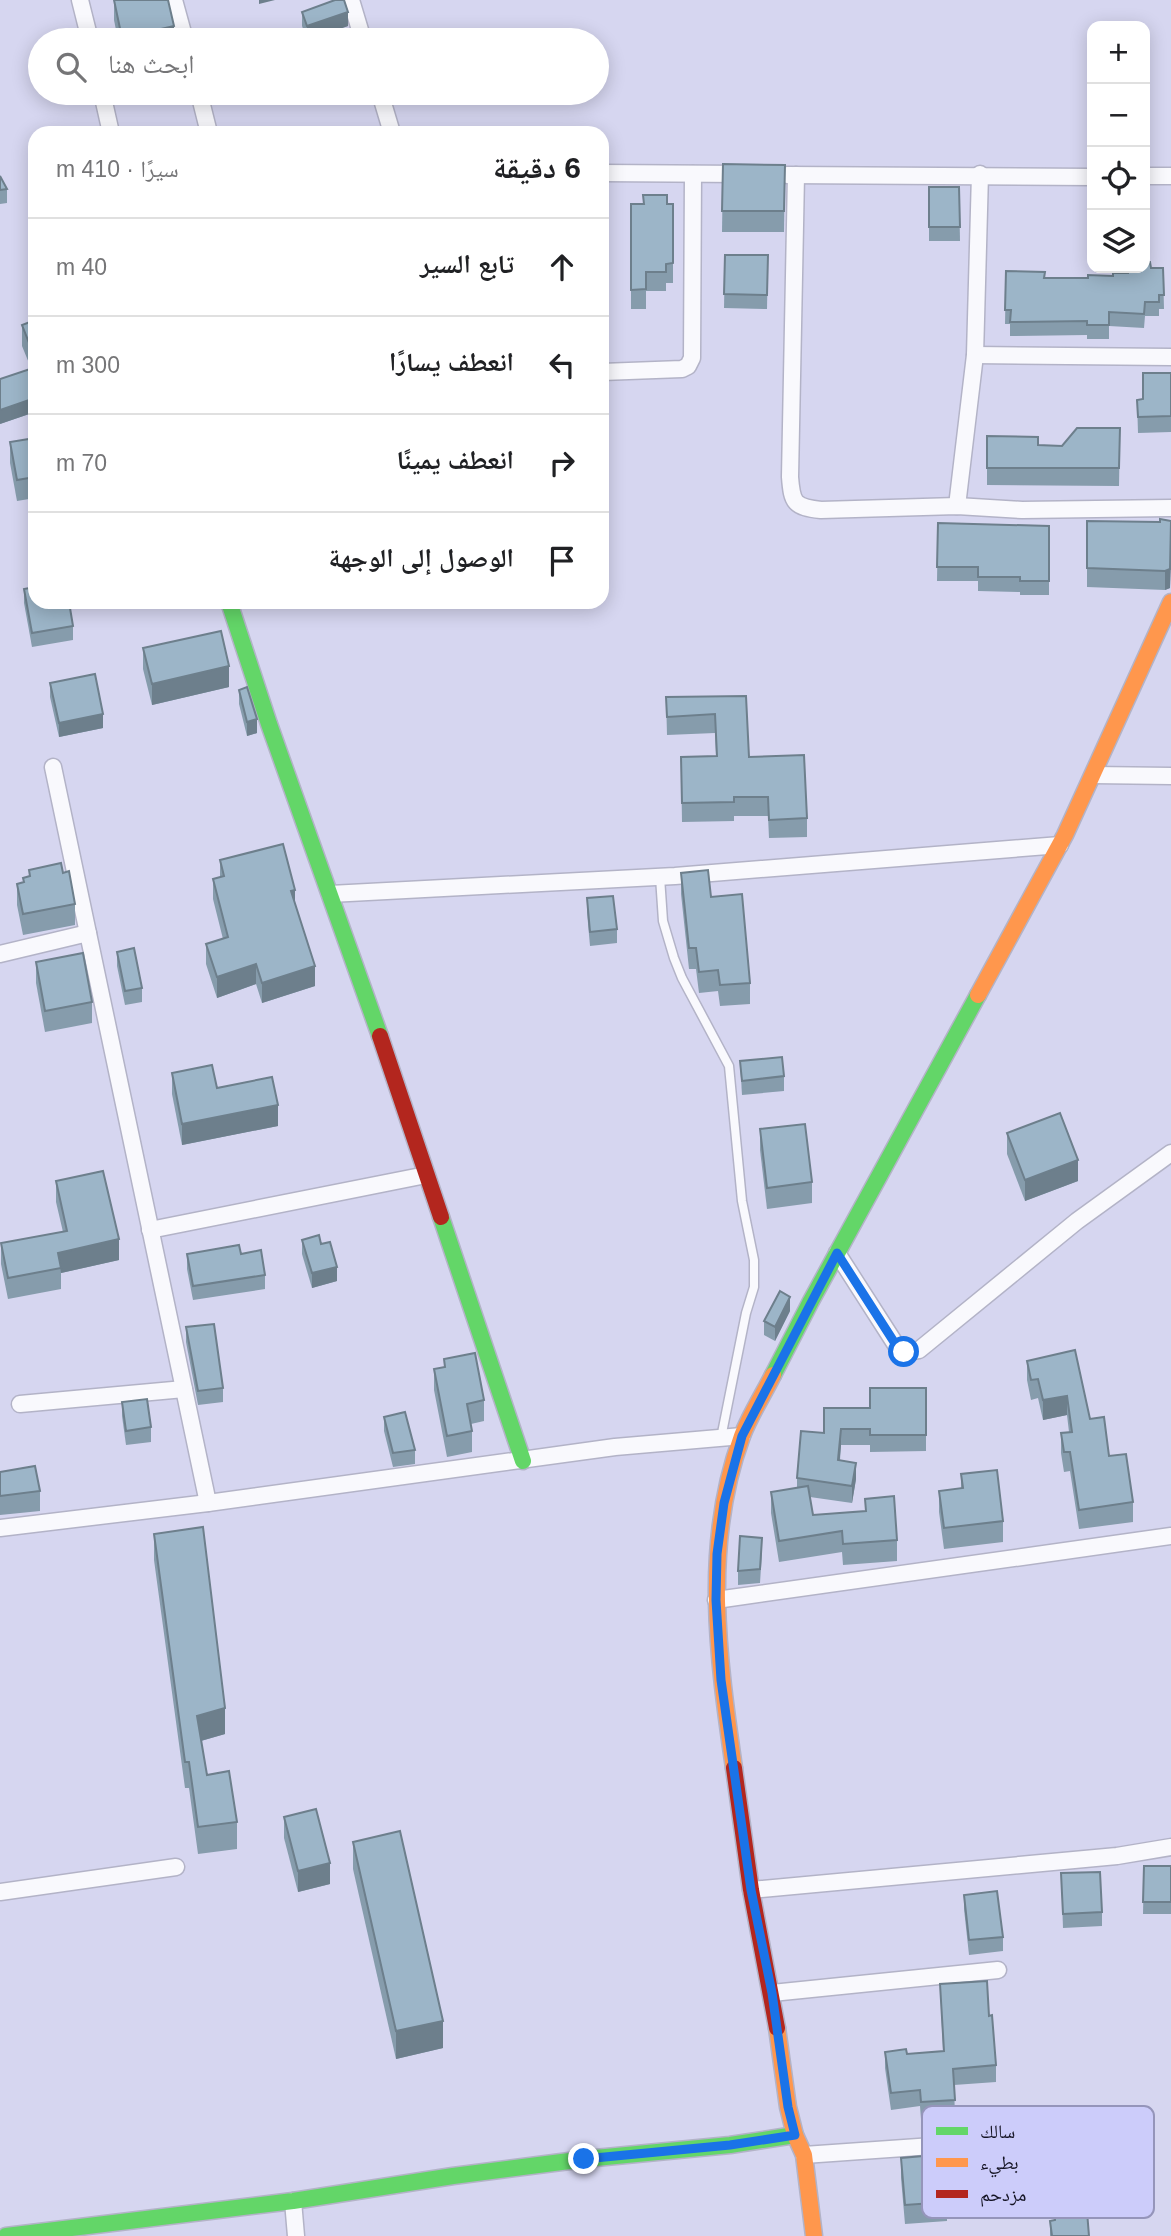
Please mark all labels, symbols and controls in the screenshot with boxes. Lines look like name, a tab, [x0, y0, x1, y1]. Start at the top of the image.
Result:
map controls	[1087, 21, 1150, 273]
button: +	[1087, 21, 1150, 84]
search box	[28, 28, 609, 105]
icon: search	[52, 48, 90, 86]
text: ابحث هنا	[108, 49, 195, 79]
button: −	[1087, 84, 1150, 147]
button: locate	[1087, 147, 1150, 210]
text: 6 دقيقة	[493, 151, 581, 184]
text: سيرًا · 410 m	[56, 156, 179, 182]
button: layers	[1087, 210, 1150, 273]
icon: ahead	[543, 248, 581, 286]
text: تابع السير	[420, 249, 514, 279]
text: 40 m	[56, 254, 107, 280]
icon: left	[543, 346, 581, 384]
text: انعطف يسارًا	[389, 347, 514, 377]
text: 300 m	[56, 352, 120, 378]
icon: right	[543, 444, 581, 482]
text: انعطف يمينًا	[397, 445, 514, 475]
text: 70 m	[56, 450, 107, 476]
icon: arrive	[543, 542, 581, 580]
text: الوصول إلى الوجهة	[329, 543, 514, 573]
route start	[888, 1336, 919, 1367]
legend	[922, 2106, 1154, 2218]
text: سالك	[980, 2121, 1015, 2142]
route end	[568, 2143, 599, 2174]
text: بطيء	[980, 2152, 1019, 2178]
text: مزدحم	[980, 2184, 1026, 2207]

